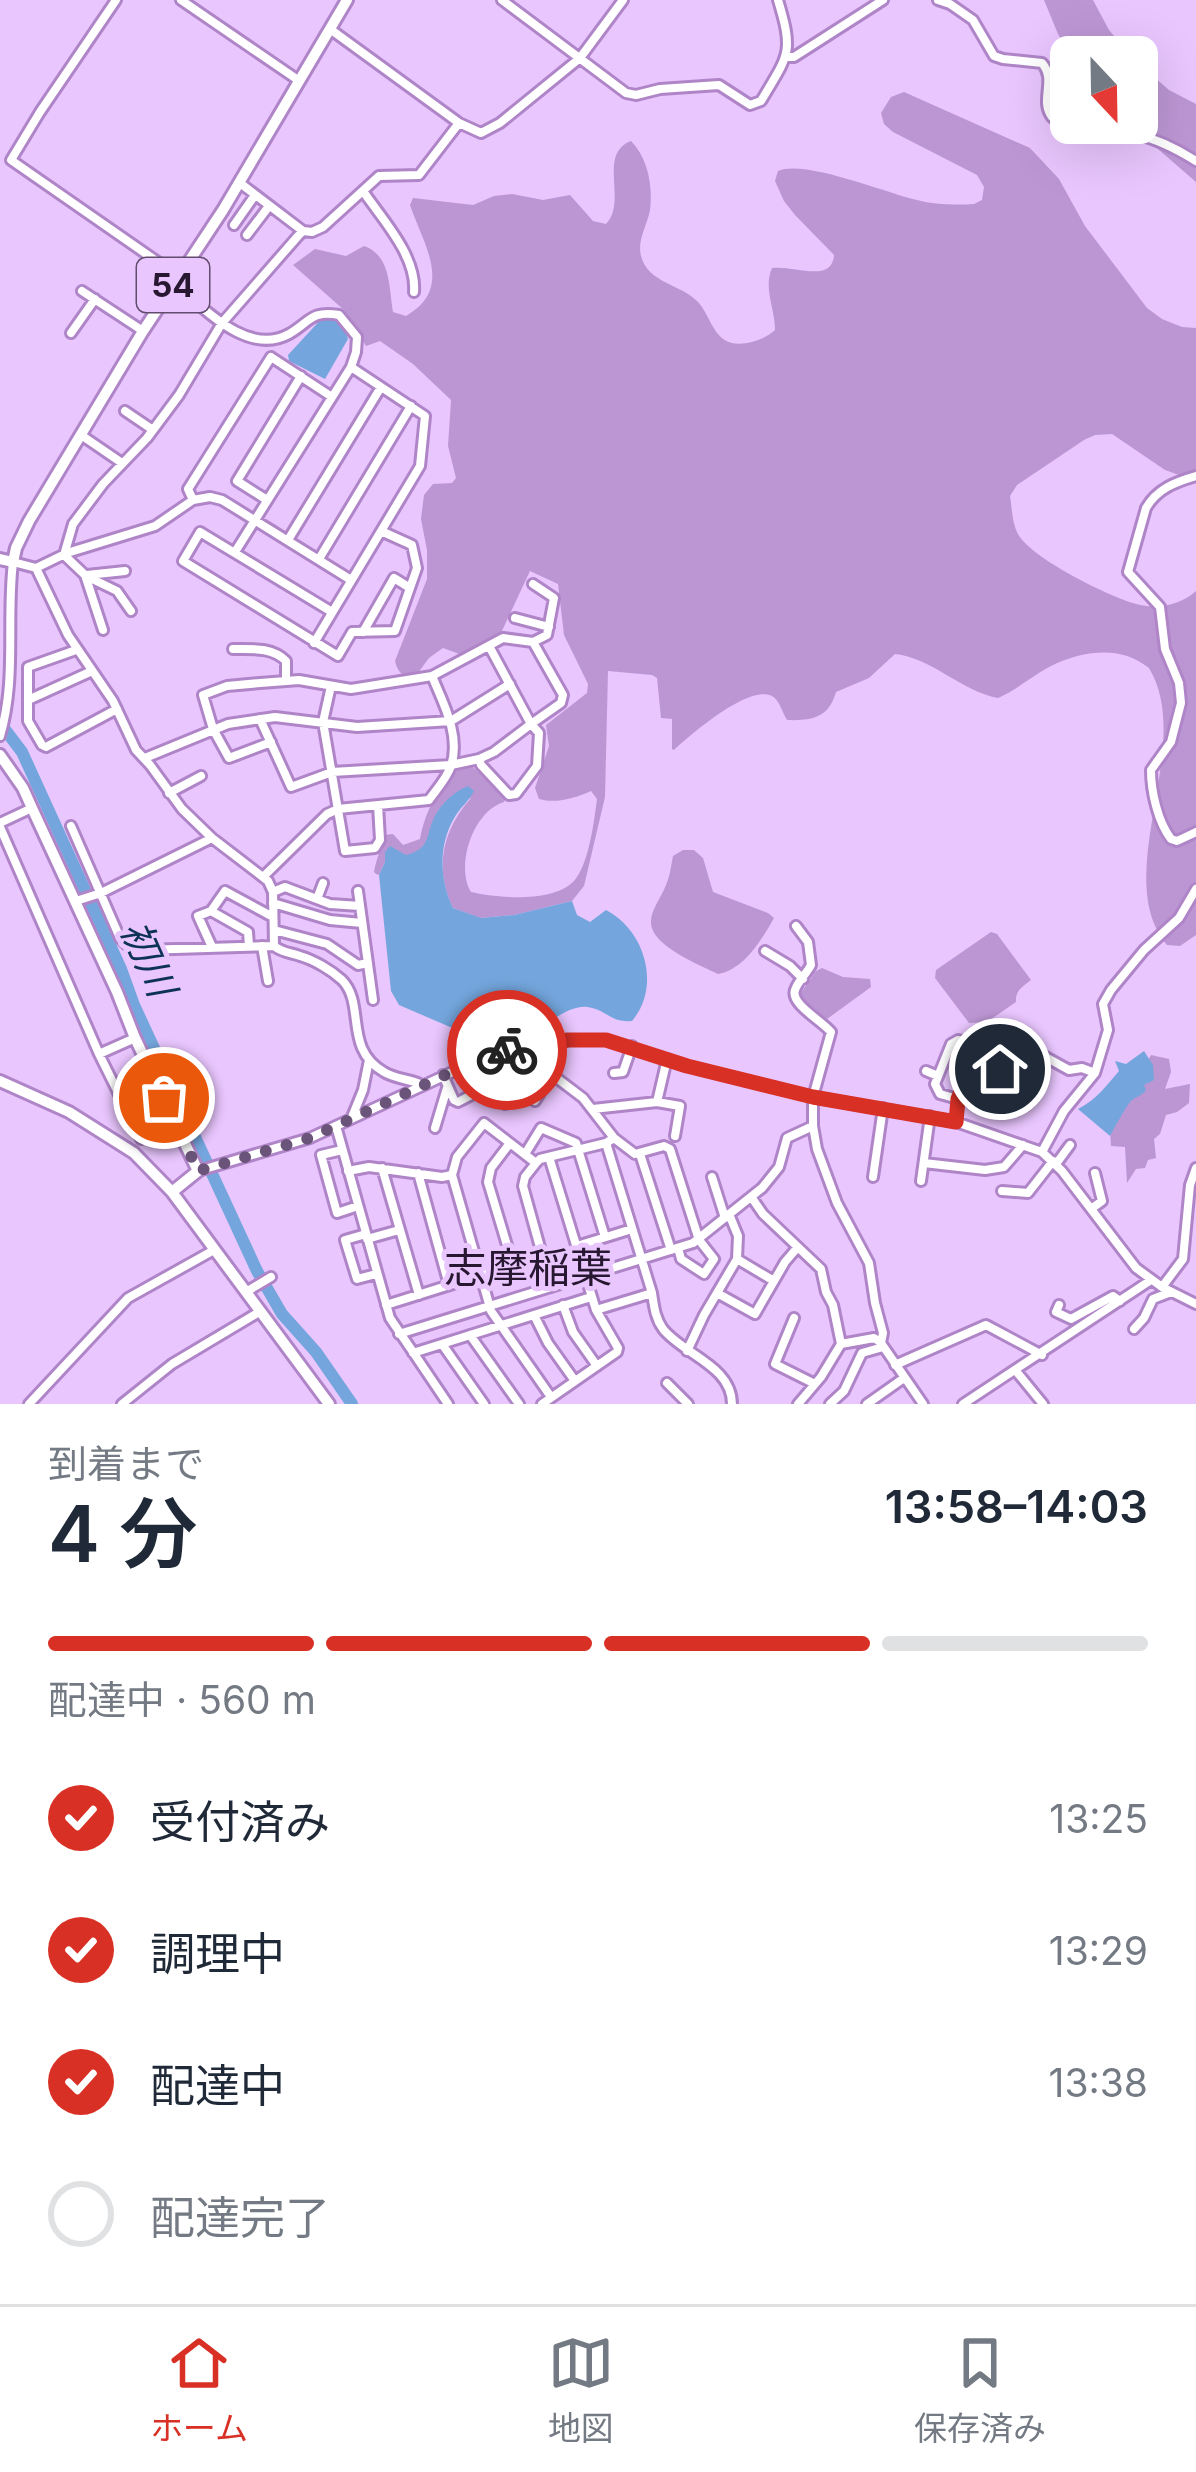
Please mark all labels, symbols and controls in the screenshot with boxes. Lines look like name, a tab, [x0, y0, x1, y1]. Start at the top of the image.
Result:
north arrow	[1050, 36, 1158, 144]
map controls	[1050, 36, 1158, 144]
road number: 54	[137, 258, 209, 312]
water label: 初川	[112, 913, 188, 1007]
courier	[447, 990, 567, 1110]
icon: bike	[474, 1017, 540, 1083]
pin	[949, 1018, 1051, 1120]
icon: home	[967, 1036, 1033, 1102]
pin	[113, 1047, 215, 1149]
icon: bag	[131, 1065, 197, 1131]
district label: 志摩稲葉	[444, 1242, 612, 1293]
text: 到着まで	[48, 1440, 204, 1487]
text: 13:58–14:03	[885, 1479, 1148, 1534]
text: 4 分	[48, 1486, 198, 1581]
text: 配達中 · 560 m	[48, 1676, 316, 1723]
icon: check	[48, 1785, 114, 1851]
text: 受付済み	[150, 1794, 330, 1849]
text: 13:25	[1049, 1795, 1148, 1842]
icon: check	[48, 1917, 114, 1983]
text: 調理中	[150, 1926, 285, 1981]
text: 13:29	[1049, 1927, 1148, 1974]
icon: check	[48, 2049, 114, 2115]
text: 配達中	[150, 2058, 285, 2113]
text: 13:38	[1049, 2059, 1148, 2106]
text: 配達完了	[150, 2190, 330, 2245]
tab: ホーム	[150, 2330, 248, 2450]
tab: 地図	[548, 2330, 614, 2450]
tab: 保存済み	[914, 2330, 1046, 2450]

